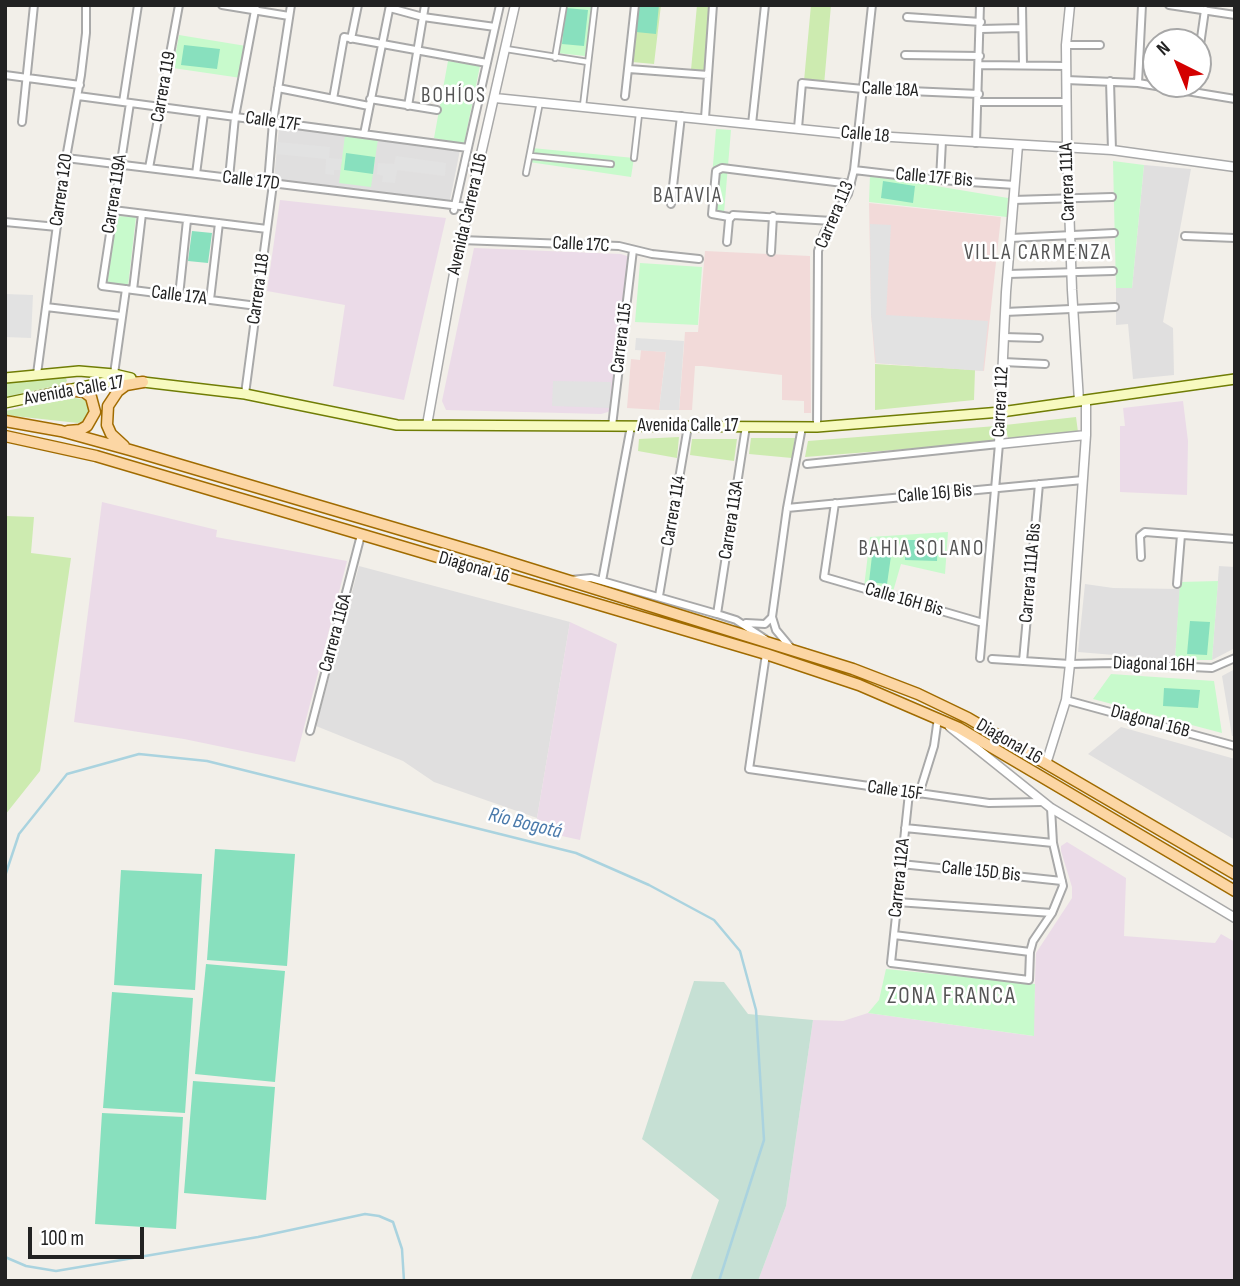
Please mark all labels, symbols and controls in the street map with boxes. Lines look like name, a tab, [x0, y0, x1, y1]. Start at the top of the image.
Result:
north arrow	[1142, 28, 1212, 98]
text: N	[1152, 37, 1175, 61]
street label: Carrera 119	[147, 50, 181, 124]
street label: Calle 18A	[861, 77, 919, 103]
district label: BOHÍOS	[422, 84, 486, 110]
street label: Calle 17F	[244, 107, 302, 137]
street label: Calle 18	[840, 122, 890, 148]
street label: Carrera 111A	[1055, 142, 1081, 222]
street label: Avenida Carrera 116	[443, 151, 493, 277]
street label: Carrera 120	[46, 152, 78, 228]
street label: Carrera 119A	[98, 153, 132, 235]
street label: Calle 17F Bis	[894, 163, 974, 193]
street label: Calle 17D	[221, 166, 281, 196]
street label: Carrera 113	[811, 178, 859, 252]
district label: BATAVIA	[654, 184, 722, 210]
street label: Calle 17C	[552, 232, 610, 258]
district label: VILLA CARMENZA	[966, 241, 1110, 267]
street label: Carrera 118	[243, 252, 275, 326]
street label: Calle 17A	[150, 281, 208, 311]
street label: Carrera 115	[606, 301, 638, 375]
street label: Carrera 112	[988, 366, 1014, 438]
street label: Avenida Calle 17	[22, 371, 126, 411]
street label: Avenida Calle 17	[638, 415, 738, 437]
street label: Carrera 114	[657, 474, 691, 548]
street label: Carrera 113A	[715, 479, 749, 561]
street label: Calle 16J Bis	[897, 479, 973, 509]
street label: Carrera 111A Bis	[1015, 522, 1047, 624]
district label: BAHIA SOLANO	[860, 537, 984, 563]
street label: Diagonal 16	[436, 547, 512, 589]
street label: Calle 16H Bis	[862, 578, 946, 622]
street label: Carrera 116A	[315, 592, 357, 674]
street label: Diagonal 16H	[1113, 652, 1195, 678]
street label: Diagonal 16B	[1108, 701, 1192, 743]
street label: Diagonal 16	[972, 714, 1046, 770]
street label: Calle 15F	[866, 776, 924, 806]
water label: Río Bogotá	[486, 803, 564, 845]
street label: Carrera 112A	[885, 837, 915, 919]
street label: Calle 15D Bis	[940, 857, 1022, 887]
district label: ZONA FRANCA	[888, 983, 1016, 1011]
scale bar	[32, 1212, 147, 1256]
text: 100 m	[41, 1226, 84, 1251]

